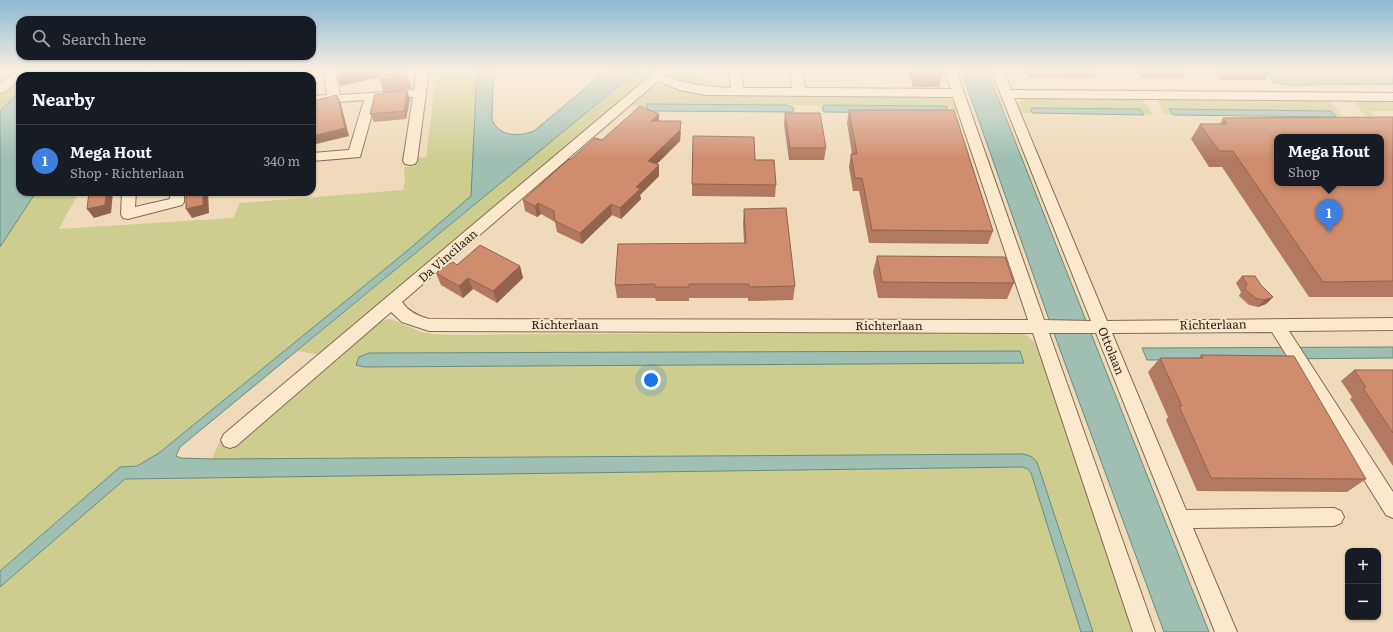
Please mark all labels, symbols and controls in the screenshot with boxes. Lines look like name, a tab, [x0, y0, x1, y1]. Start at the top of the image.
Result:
search box	[16, 16, 316, 60]
icon: search	[30, 27, 52, 49]
text: Search here	[62, 27, 146, 50]
text: Nearby	[32, 86, 95, 111]
popup	[1274, 134, 1384, 186]
text: Mega Hout	[1288, 139, 1370, 162]
text: Mega Hout	[70, 140, 152, 163]
text: 1	[42, 151, 48, 170]
text: 340 m	[263, 151, 300, 170]
text: Shop	[1288, 162, 1320, 181]
text: Shop · Richterlaan	[70, 163, 184, 182]
pin: 1	[1316, 199, 1342, 232]
street label: Da Vincilaan	[414, 224, 481, 286]
street label: Richterlaan	[1179, 314, 1247, 334]
street label: Richterlaan	[531, 315, 599, 333]
street label: Richterlaan	[855, 316, 923, 334]
street label: Ottolaan	[1094, 324, 1130, 377]
your location	[641, 370, 661, 390]
map controls	[1345, 548, 1381, 620]
button: +	[1345, 548, 1381, 584]
button: −	[1345, 584, 1381, 620]

